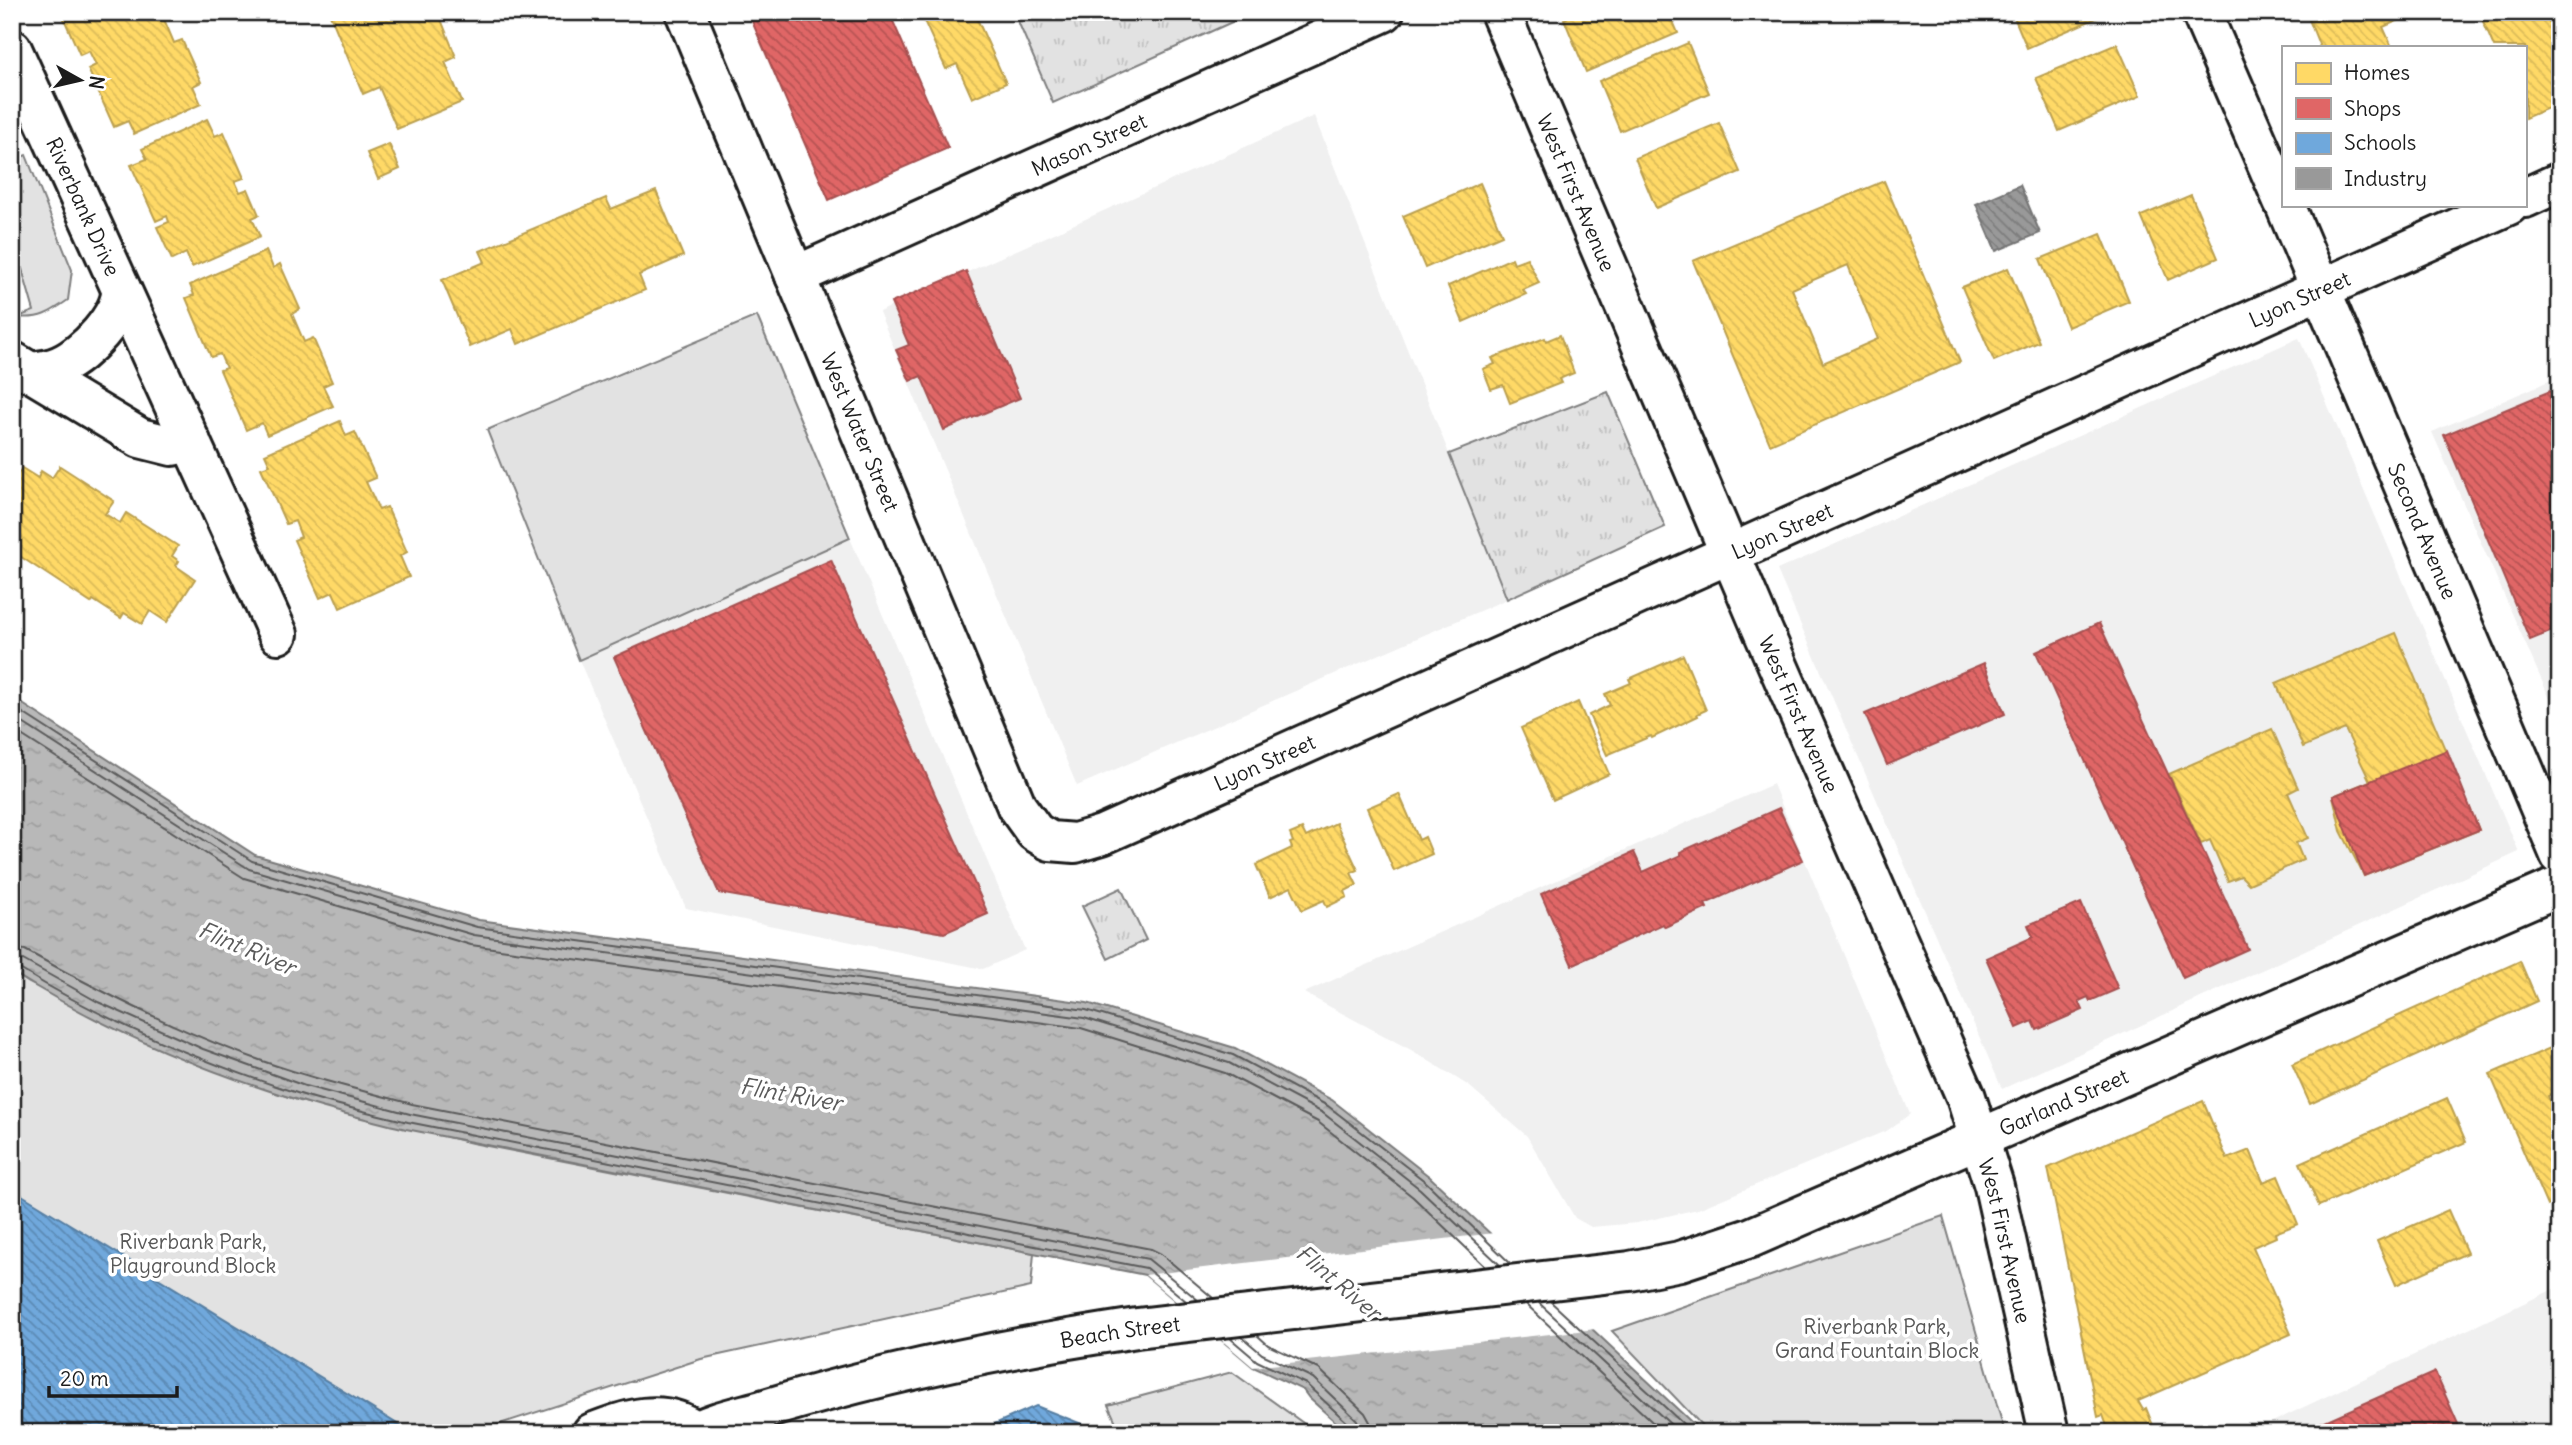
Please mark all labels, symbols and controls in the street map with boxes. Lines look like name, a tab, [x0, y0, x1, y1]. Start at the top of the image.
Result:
north arrow	[46, 46, 116, 116]
legend	[2282, 46, 2526, 206]
text: Homes	[2344, 59, 2410, 86]
text: N	[84, 74, 110, 91]
text: Shops	[2344, 95, 2401, 122]
street label: Mason Street	[1027, 107, 1151, 182]
street label: West First Avenue	[1531, 110, 1622, 275]
text: Schools	[2344, 129, 2416, 156]
street label: Riverbank Drive	[40, 133, 127, 280]
text: Industry	[2344, 165, 2427, 192]
street label: Lyon Street	[2244, 264, 2354, 333]
street label: West Water Street	[815, 348, 905, 515]
street label: Second Avenue	[2382, 459, 2464, 603]
street label: Lyon Street	[1727, 496, 1837, 565]
street label: West First Avenue	[1753, 631, 1845, 797]
street label: Lyon Street	[1209, 728, 1319, 797]
water label: Flint River	[194, 915, 302, 982]
street label: Garland Street	[1995, 1062, 2132, 1142]
water label: Flint River	[738, 1071, 847, 1118]
street label: West First Avenue	[1973, 1155, 2038, 1326]
park label: Riverbank Park, Playground Block	[110, 1228, 276, 1279]
water label: Flint River	[1290, 1238, 1390, 1328]
street label: Beach Street	[1058, 1310, 1181, 1354]
park label: Riverbank Park, Grand Fountain Block	[1775, 1313, 1979, 1364]
scale bar	[49, 1354, 177, 1398]
text: 20 m	[60, 1365, 109, 1392]

